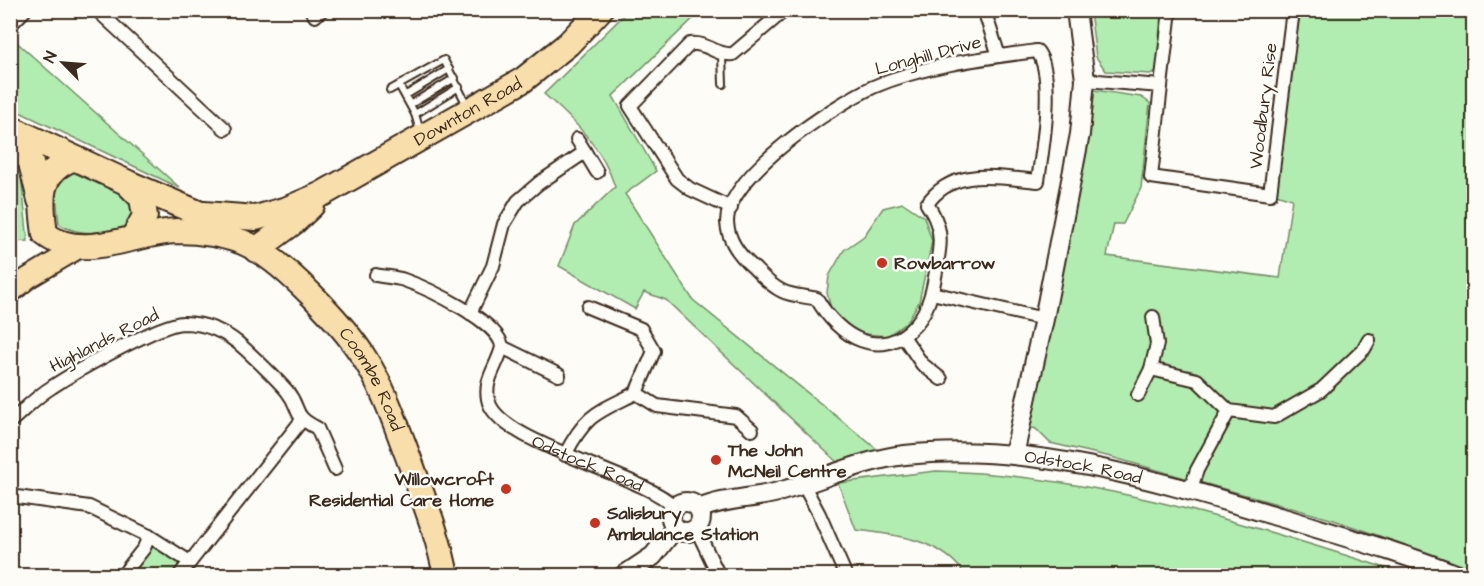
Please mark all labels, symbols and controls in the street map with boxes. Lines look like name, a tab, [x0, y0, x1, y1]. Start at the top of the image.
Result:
street label: Longhill Drive	[872, 29, 984, 83]
north arrow	[33, 33, 93, 93]
street label: Woodbury Rise	[1243, 41, 1285, 171]
text: N	[38, 48, 62, 66]
street label: Downton Road	[409, 71, 526, 152]
place label: Rowbarrow	[894, 251, 996, 276]
marker: Rowbarrow	[875, 256, 889, 270]
street label: Highlands Road	[45, 302, 164, 380]
street label: Coombe Road	[333, 322, 409, 435]
street label: Odstock Road	[527, 429, 647, 498]
place label: The John McNeil Centre	[727, 438, 847, 484]
street label: Odstock Road	[1023, 444, 1144, 491]
marker: The John McNeil Centre	[709, 453, 723, 467]
place label: Willowcroft Residential Care Home	[309, 467, 495, 513]
marker: Willowcroft Residential Care Home	[499, 482, 513, 496]
place label: Salisbury Ambulance Station	[606, 501, 758, 547]
marker: Salisbury Ambulance Station	[588, 516, 602, 530]

